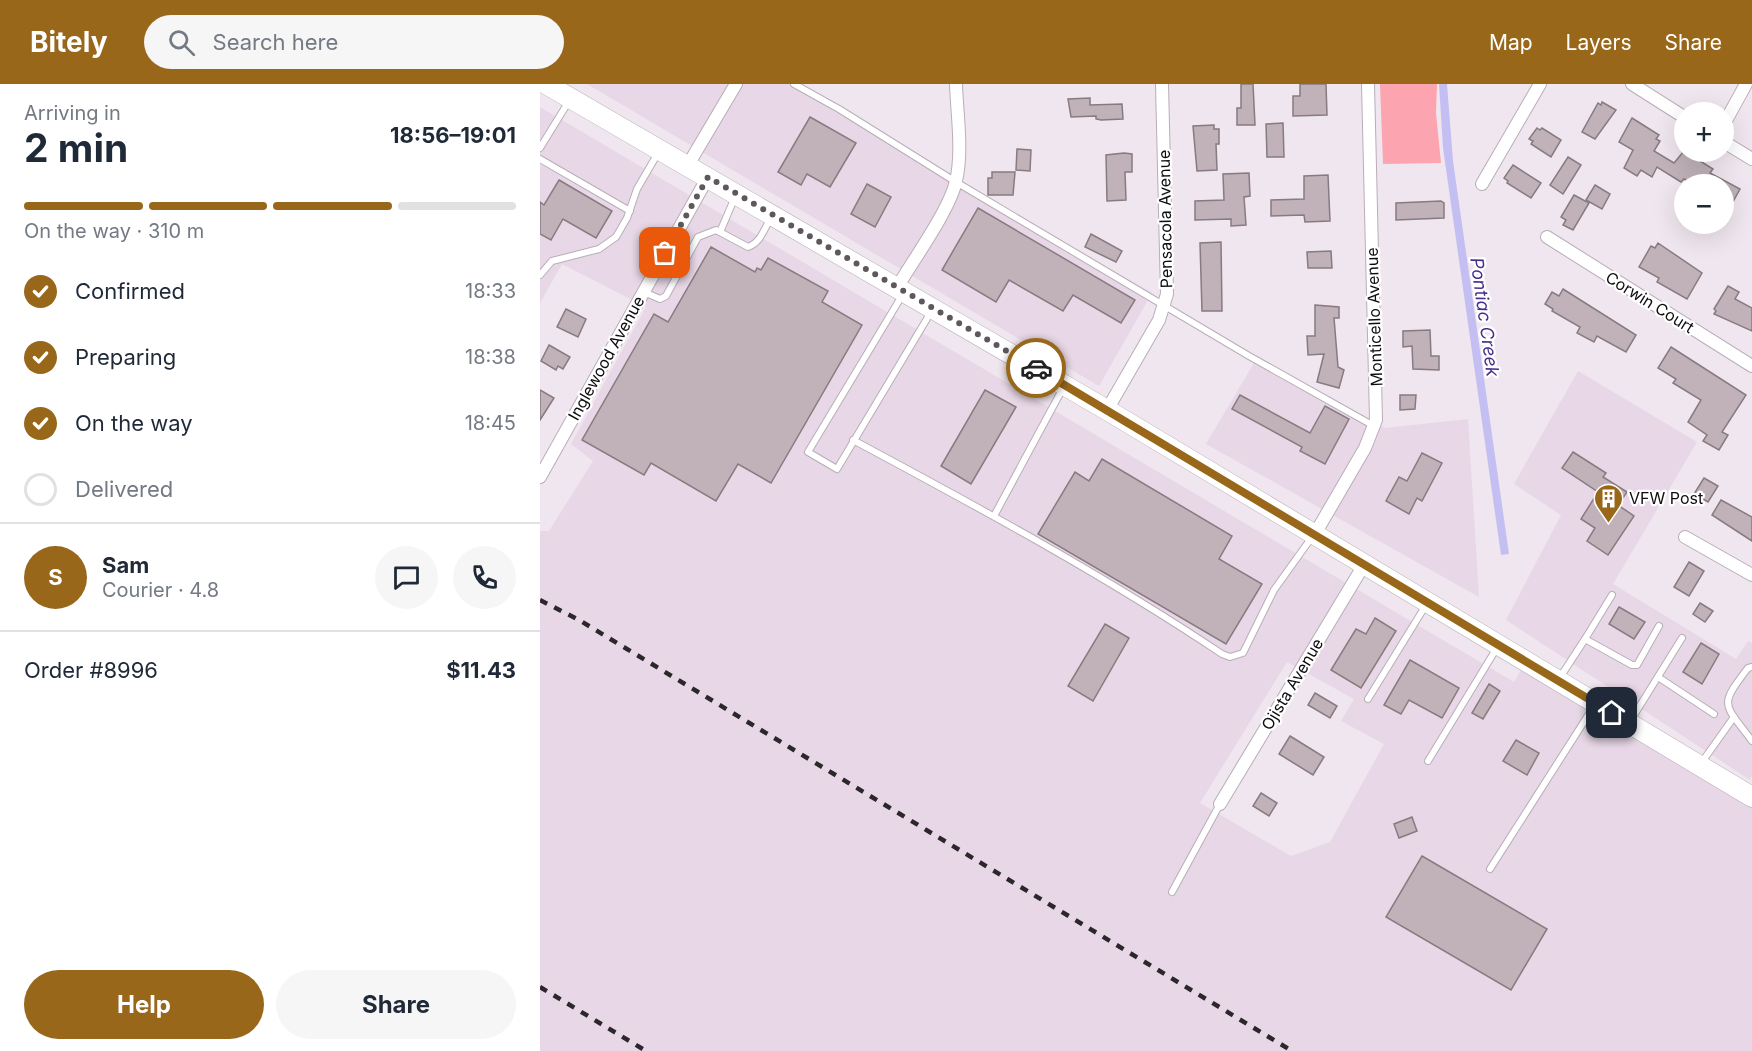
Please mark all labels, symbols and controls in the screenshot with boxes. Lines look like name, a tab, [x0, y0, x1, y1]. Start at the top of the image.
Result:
search box	[144, 15, 564, 69]
text: Bitely	[30, 25, 108, 59]
icon: search	[165, 26, 198, 59]
text: Search here	[213, 29, 338, 55]
text: Map	[1489, 30, 1533, 55]
text: Layers	[1566, 30, 1632, 55]
text: Share	[1665, 30, 1722, 55]
text: Arriving in	[24, 101, 121, 125]
map controls	[1674, 102, 1734, 234]
button: +	[1674, 102, 1734, 162]
text: 18:56–19:01	[390, 122, 516, 148]
text: 2 min	[24, 124, 128, 171]
street label: Pensacola Avenue	[1154, 150, 1176, 288]
button: −	[1674, 174, 1734, 234]
text: On the way · 310 m	[24, 219, 204, 243]
pin	[639, 227, 690, 278]
icon: bag	[648, 236, 681, 269]
street label: Monticello Avenue	[1362, 247, 1386, 387]
water label: Pontiac Creek	[1466, 256, 1504, 379]
street label: Corwin Court	[1602, 267, 1698, 337]
icon: check	[24, 275, 57, 308]
text: Confirmed	[75, 278, 185, 304]
text: 18:33	[465, 279, 516, 303]
street label: Inglewood Avenue	[564, 292, 648, 424]
courier	[1006, 338, 1066, 398]
icon: check	[24, 341, 57, 374]
text: Preparing	[75, 344, 176, 370]
text: 18:38	[465, 345, 516, 369]
icon: car	[1020, 352, 1053, 385]
icon: check	[24, 407, 57, 440]
text: On the way	[75, 410, 193, 436]
text: 18:45	[465, 411, 516, 435]
text: Delivered	[75, 476, 173, 502]
building icon: VFW Post	[1592, 482, 1624, 524]
place label: VFW Post	[1629, 488, 1703, 508]
button: chat	[375, 546, 438, 609]
button: phone	[453, 546, 516, 609]
text: Sam	[102, 552, 149, 578]
text: S	[48, 564, 63, 590]
text: Courier · 4.8	[102, 578, 219, 602]
street label: Ojista Avenue	[1257, 635, 1327, 733]
text: Order #8996	[24, 657, 158, 683]
text: $11.43	[446, 657, 516, 683]
pin	[1586, 687, 1637, 738]
icon: home	[1595, 696, 1628, 729]
button: Help	[24, 970, 264, 1039]
button: Share	[276, 970, 516, 1039]

